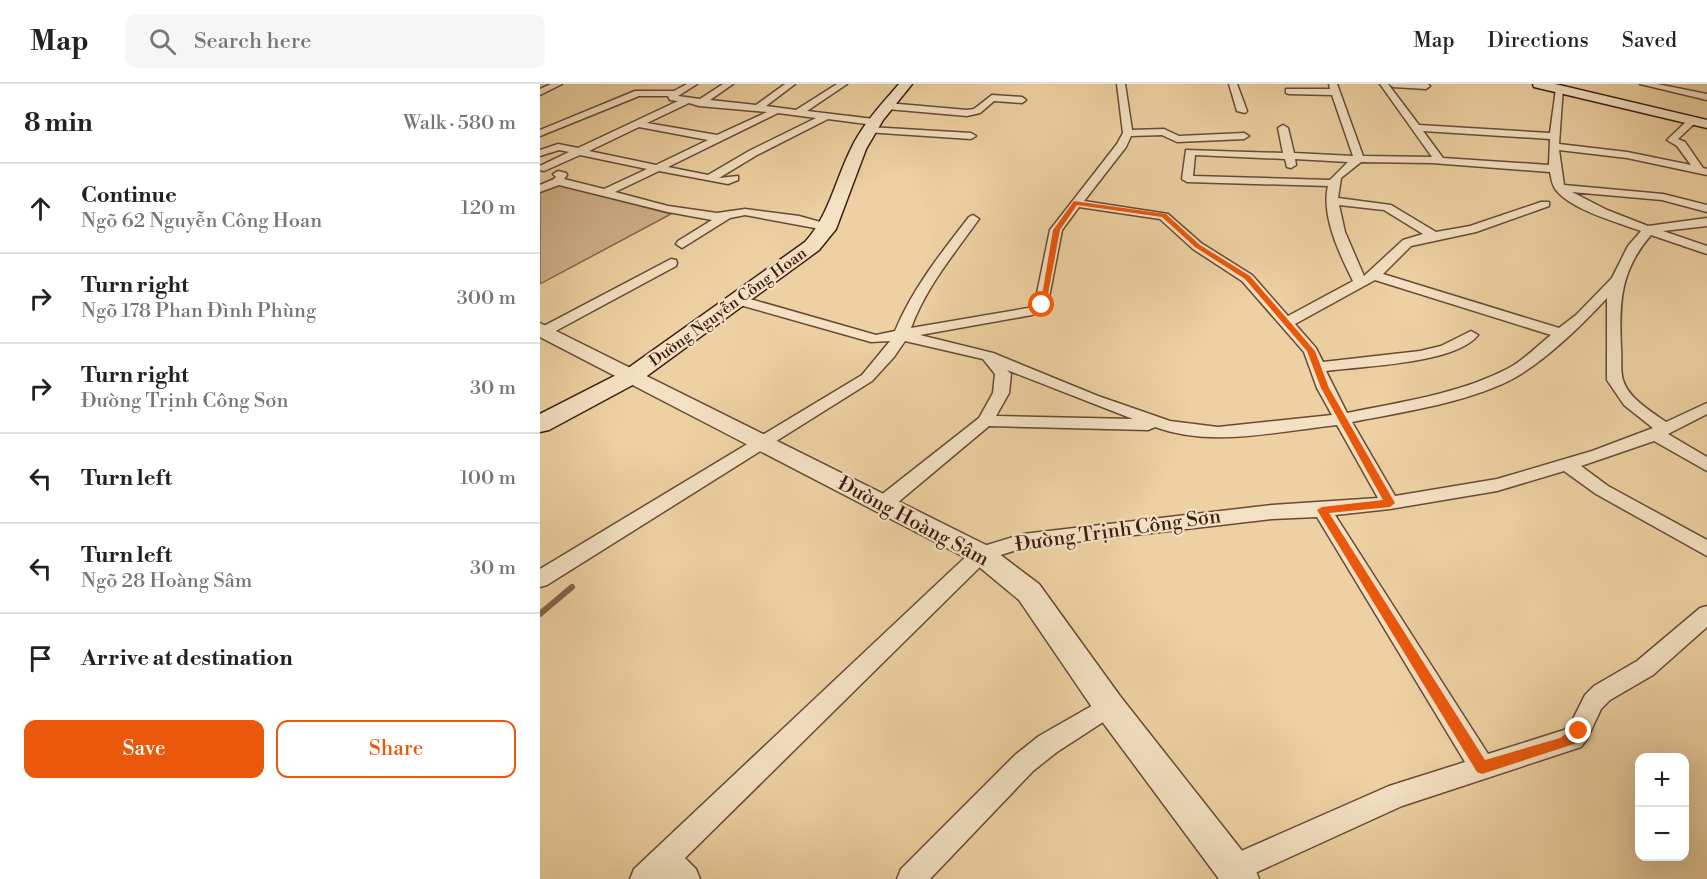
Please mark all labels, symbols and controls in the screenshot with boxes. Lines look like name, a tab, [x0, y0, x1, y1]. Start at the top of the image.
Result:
search box	[125, 14, 545, 68]
text: Map	[30, 24, 89, 59]
icon: search	[146, 25, 179, 58]
text: Search here	[194, 28, 311, 55]
text: Map	[1413, 28, 1455, 54]
text: Directions	[1488, 28, 1589, 54]
text: Saved	[1622, 28, 1677, 54]
text: 8 min	[24, 107, 93, 139]
text: Walk · 580 m	[403, 111, 516, 136]
text: Continue	[81, 182, 177, 209]
icon: ahead	[24, 192, 57, 225]
text: 120 m	[461, 196, 516, 221]
text: Ngõ 62 Nguyễn Công Hoan	[81, 209, 322, 234]
street label: Đường Nguyễn Công Hoan	[645, 243, 811, 371]
text: Turn right	[81, 272, 189, 299]
icon: right	[24, 282, 57, 315]
text: 300 m	[457, 286, 516, 311]
route start	[1028, 291, 1054, 317]
text: Ngõ 178 Phan Đình Phùng	[81, 299, 316, 324]
text: Turn right	[81, 362, 189, 389]
icon: right	[24, 372, 57, 405]
text: 30 m	[470, 376, 516, 401]
text: Đường Trịnh Công Sơn	[81, 389, 288, 414]
icon: left	[24, 462, 57, 495]
text: Turn left	[81, 465, 172, 492]
text: 100 m	[460, 466, 516, 491]
street label: Đường Hoàng Sâm	[833, 472, 993, 573]
street label: Đường Trịnh Công Sơn	[1014, 504, 1223, 558]
text: Turn left	[81, 542, 172, 569]
icon: left	[24, 552, 57, 585]
text: 30 m	[470, 556, 516, 581]
text: Ngõ 28 Hoàng Sâm	[81, 569, 252, 594]
icon: arrive	[24, 642, 57, 675]
text: Arrive at destination	[81, 645, 293, 672]
route end	[1565, 717, 1591, 743]
button: Save	[24, 720, 264, 778]
button: Share	[276, 720, 516, 778]
map controls	[1635, 753, 1689, 861]
button: +	[1635, 753, 1689, 807]
button: −	[1635, 807, 1689, 861]

